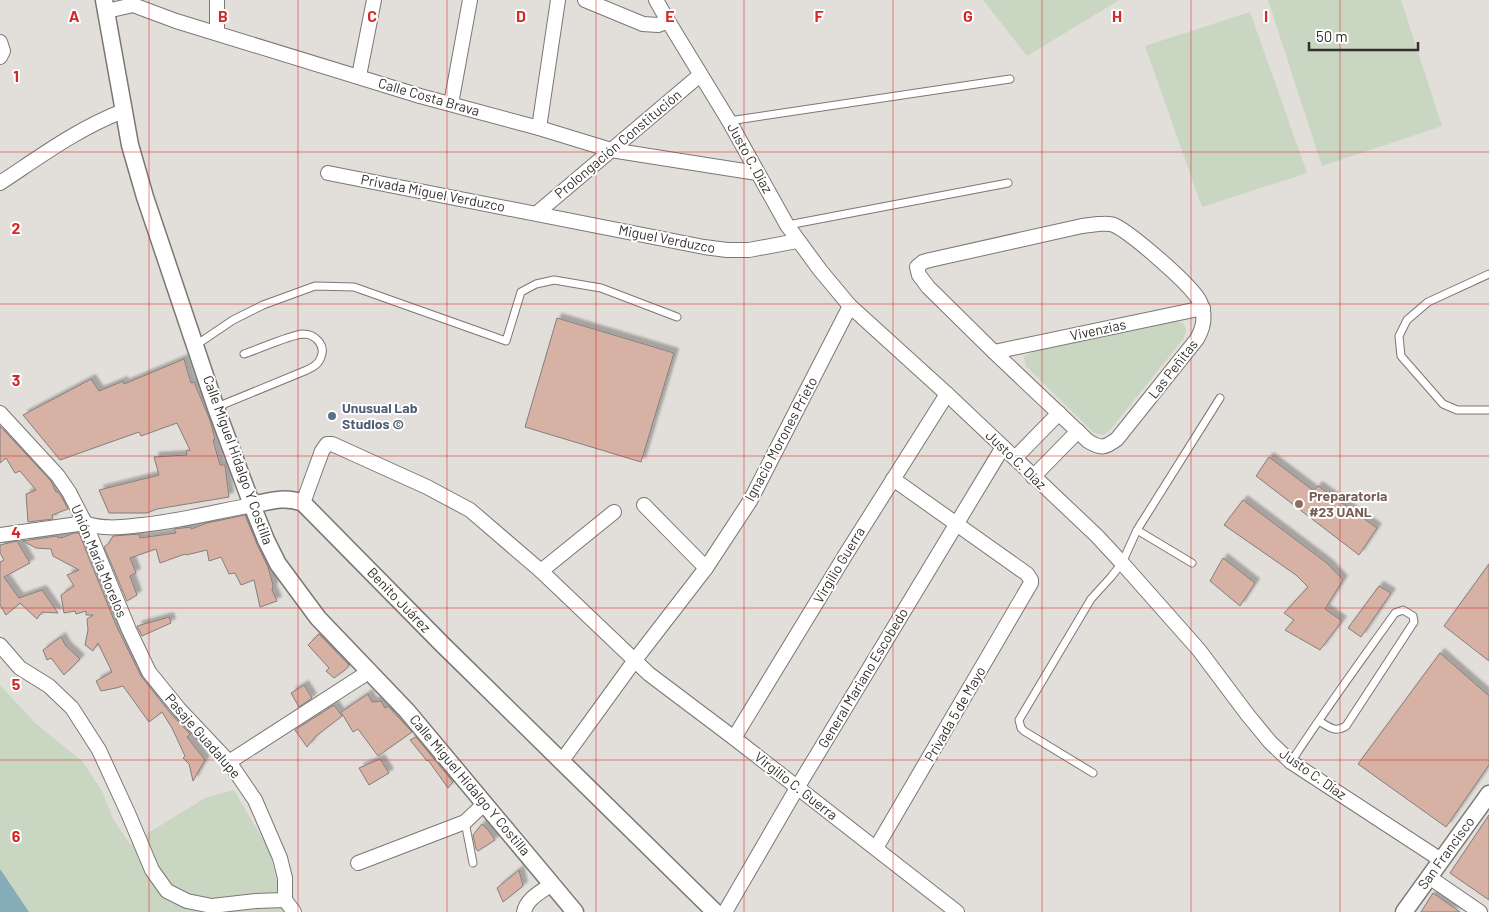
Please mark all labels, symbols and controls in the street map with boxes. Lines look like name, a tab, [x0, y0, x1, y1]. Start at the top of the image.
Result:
text: A	[69, 6, 80, 25]
text: B	[218, 6, 228, 25]
text: C	[367, 6, 377, 25]
text: D	[516, 6, 526, 25]
text: E	[665, 6, 675, 25]
text: F	[815, 6, 824, 25]
text: G	[963, 6, 973, 25]
text: H	[1112, 6, 1122, 25]
text: I	[1264, 6, 1268, 25]
scale bar	[1309, 20, 1418, 52]
text: 50 m	[1316, 27, 1348, 45]
text: 1	[13, 66, 19, 85]
street label: Calle Costa Brava	[376, 74, 482, 119]
street label: Prolongación Constitución	[551, 86, 685, 202]
street label: Justo C. Díaz	[724, 120, 777, 196]
street label: Privada Miguel Verduzco	[360, 170, 507, 215]
text: 2	[12, 218, 21, 237]
street label: Miguel Verduzco	[617, 221, 717, 256]
street label: Vivenzias	[1068, 315, 1128, 344]
street label: Las Peñitas	[1144, 336, 1201, 402]
text: 3	[12, 370, 20, 389]
street label: Calle Miguel Hidalgo Y Costilla	[200, 373, 277, 547]
street label: Ignacio Morones Prieto	[741, 374, 821, 504]
place label: Unusual Lab Studios ©	[342, 399, 418, 432]
marker: Unusual Lab Studios ©	[326, 410, 338, 422]
street label: Justo C. Díaz	[982, 427, 1050, 493]
place label: Preparatoria #23 UANL	[1309, 487, 1387, 520]
marker: Preparatoria #23 UANL	[1293, 498, 1305, 510]
street label: Unión María Morelos	[68, 502, 131, 620]
text: 4	[11, 522, 21, 541]
street label: Virgilio Guerra	[809, 524, 868, 606]
street label: Benito Juárez	[364, 563, 435, 636]
street label: General Mariano Escobedo	[814, 605, 911, 751]
street label: Privada 5 de Mayo	[920, 663, 989, 764]
text: 5	[12, 674, 21, 693]
street label: Pasaje Guadalupe	[162, 690, 245, 782]
street label: Calle Miguel Hidalgo Y Costilla	[406, 711, 534, 859]
street label: Justo C. Díaz	[1277, 744, 1350, 803]
street label: Virgilio C. Guerra	[751, 748, 841, 823]
street label: San Francisco	[1414, 813, 1478, 892]
text: 6	[12, 826, 21, 845]

